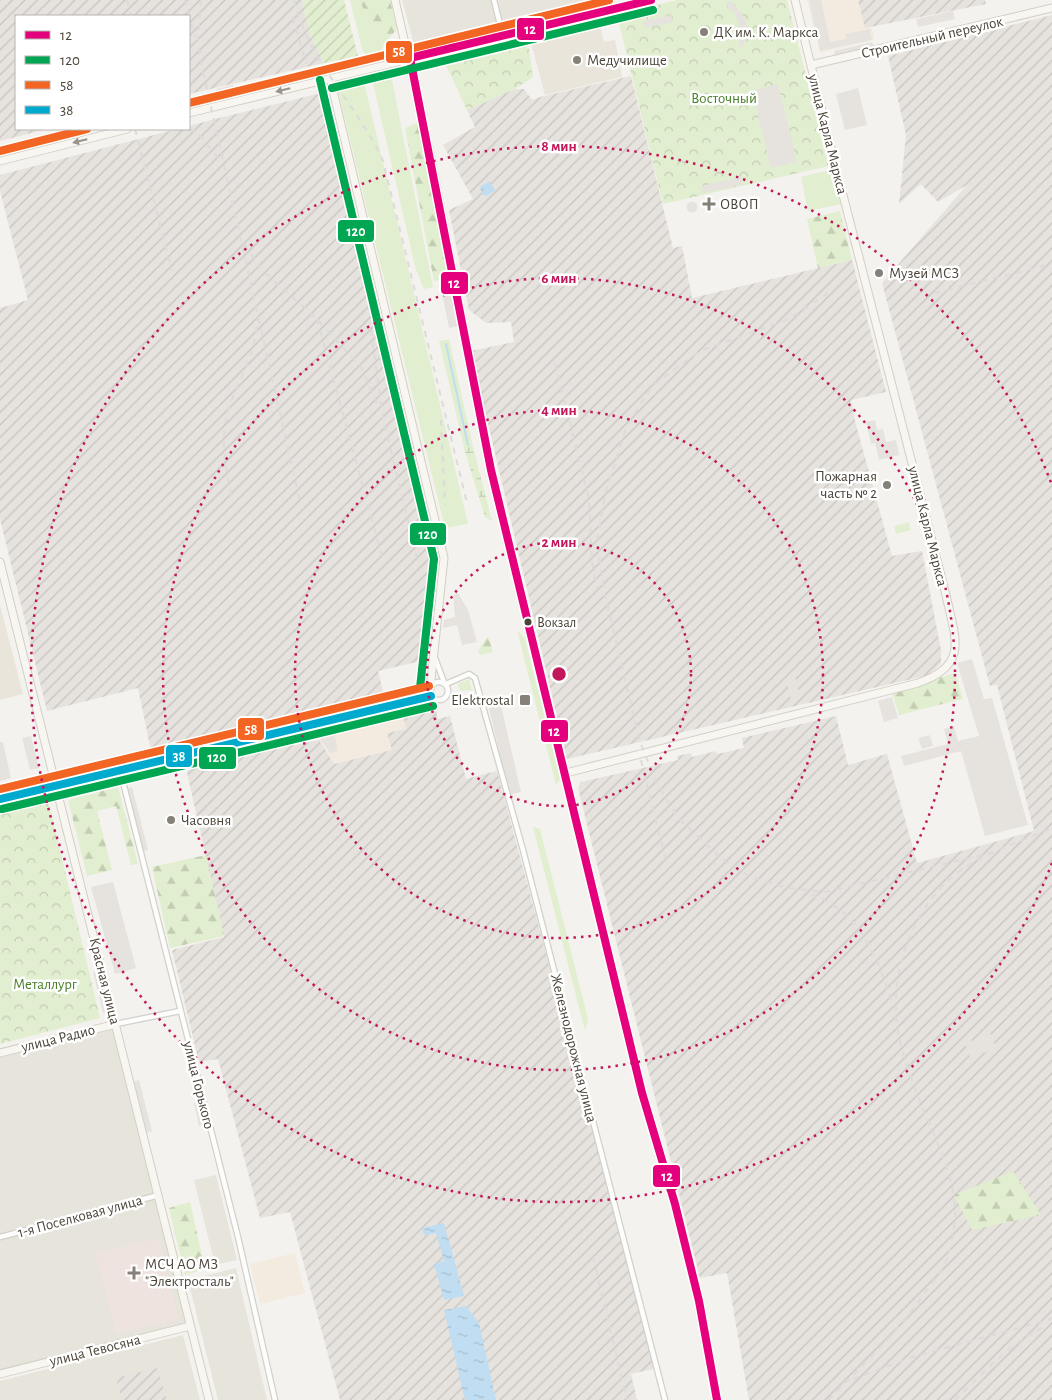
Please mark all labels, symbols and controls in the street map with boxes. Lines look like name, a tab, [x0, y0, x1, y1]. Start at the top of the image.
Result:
street label: Строительный переулок	[860, 14, 1005, 61]
legend	[15, 15, 190, 130]
line badge: 12	[516, 17, 545, 41]
text: 12	[524, 23, 536, 37]
place label: ДК им. К. Маркса	[714, 25, 819, 40]
marker: ДК им. К. Маркса	[698, 26, 710, 38]
text: 12	[60, 28, 72, 43]
line badge: 58	[385, 40, 413, 64]
text: 58	[393, 45, 406, 59]
text: 120	[60, 53, 80, 68]
place label: Медучилище	[587, 53, 667, 68]
marker: Медучилище	[571, 54, 583, 66]
street label: улица Карла Маркса	[805, 72, 850, 196]
text: 58	[60, 78, 73, 93]
one-way arrow	[275, 86, 290, 94]
park label: Восточный	[691, 91, 757, 106]
text: 38	[60, 103, 73, 118]
one-way arrow	[72, 137, 88, 145]
text: 8 мин	[541, 139, 577, 154]
marker: ОВОП	[702, 197, 716, 211]
place label: ОВОП	[720, 197, 759, 212]
line badge: 120	[337, 219, 375, 243]
text: 120	[347, 225, 365, 239]
place label: Музей МСЗ	[889, 266, 959, 281]
marker: Музей МСЗ	[873, 267, 885, 279]
line badge: 12	[440, 271, 469, 295]
text: 6 мин	[541, 271, 577, 286]
text: 12	[448, 277, 460, 291]
text: 4 мин	[541, 403, 577, 418]
street label: улица Карла Маркса	[905, 464, 950, 588]
place label: Пожарная часть № 2	[815, 469, 877, 501]
marker: Пожарная часть № 2	[881, 479, 893, 491]
line badge: 120	[409, 522, 447, 546]
text: 120	[419, 528, 437, 542]
text: 2 мин	[541, 535, 577, 550]
place label: Вокзал	[537, 616, 576, 630]
marker: Вокзал	[523, 617, 533, 627]
centre of rings	[550, 665, 568, 683]
place label: Elektrostal	[451, 693, 514, 708]
marker: Elektrostal	[518, 693, 532, 707]
line badge: 58	[237, 717, 265, 741]
line badge: 12	[540, 719, 569, 743]
text: 58	[245, 723, 258, 737]
text: 12	[548, 725, 560, 739]
line badge: 38	[165, 744, 193, 768]
line badge: 120	[198, 746, 237, 770]
text: 38	[173, 750, 186, 764]
text: 120	[208, 751, 226, 765]
place label: Часовня	[181, 813, 231, 828]
marker: Часовня	[165, 814, 177, 826]
street label: Красная улица	[86, 936, 123, 1026]
street label: Железнодорожная улица	[548, 972, 599, 1124]
park label: Металлург	[13, 977, 78, 992]
street label: улица Радио	[19, 1022, 96, 1055]
street label: улица Горького	[180, 1039, 217, 1131]
line badge: 12	[652, 1164, 681, 1188]
text: 12	[661, 1170, 673, 1184]
street label: 1-я Поселковая улица	[16, 1193, 144, 1240]
place label: МСЧ АО МЗ "Электросталь"	[145, 1257, 234, 1289]
marker: МСЧ АО МЗ "Электросталь"	[127, 1266, 141, 1280]
street label: улица Тевосяна	[47, 1332, 142, 1369]

